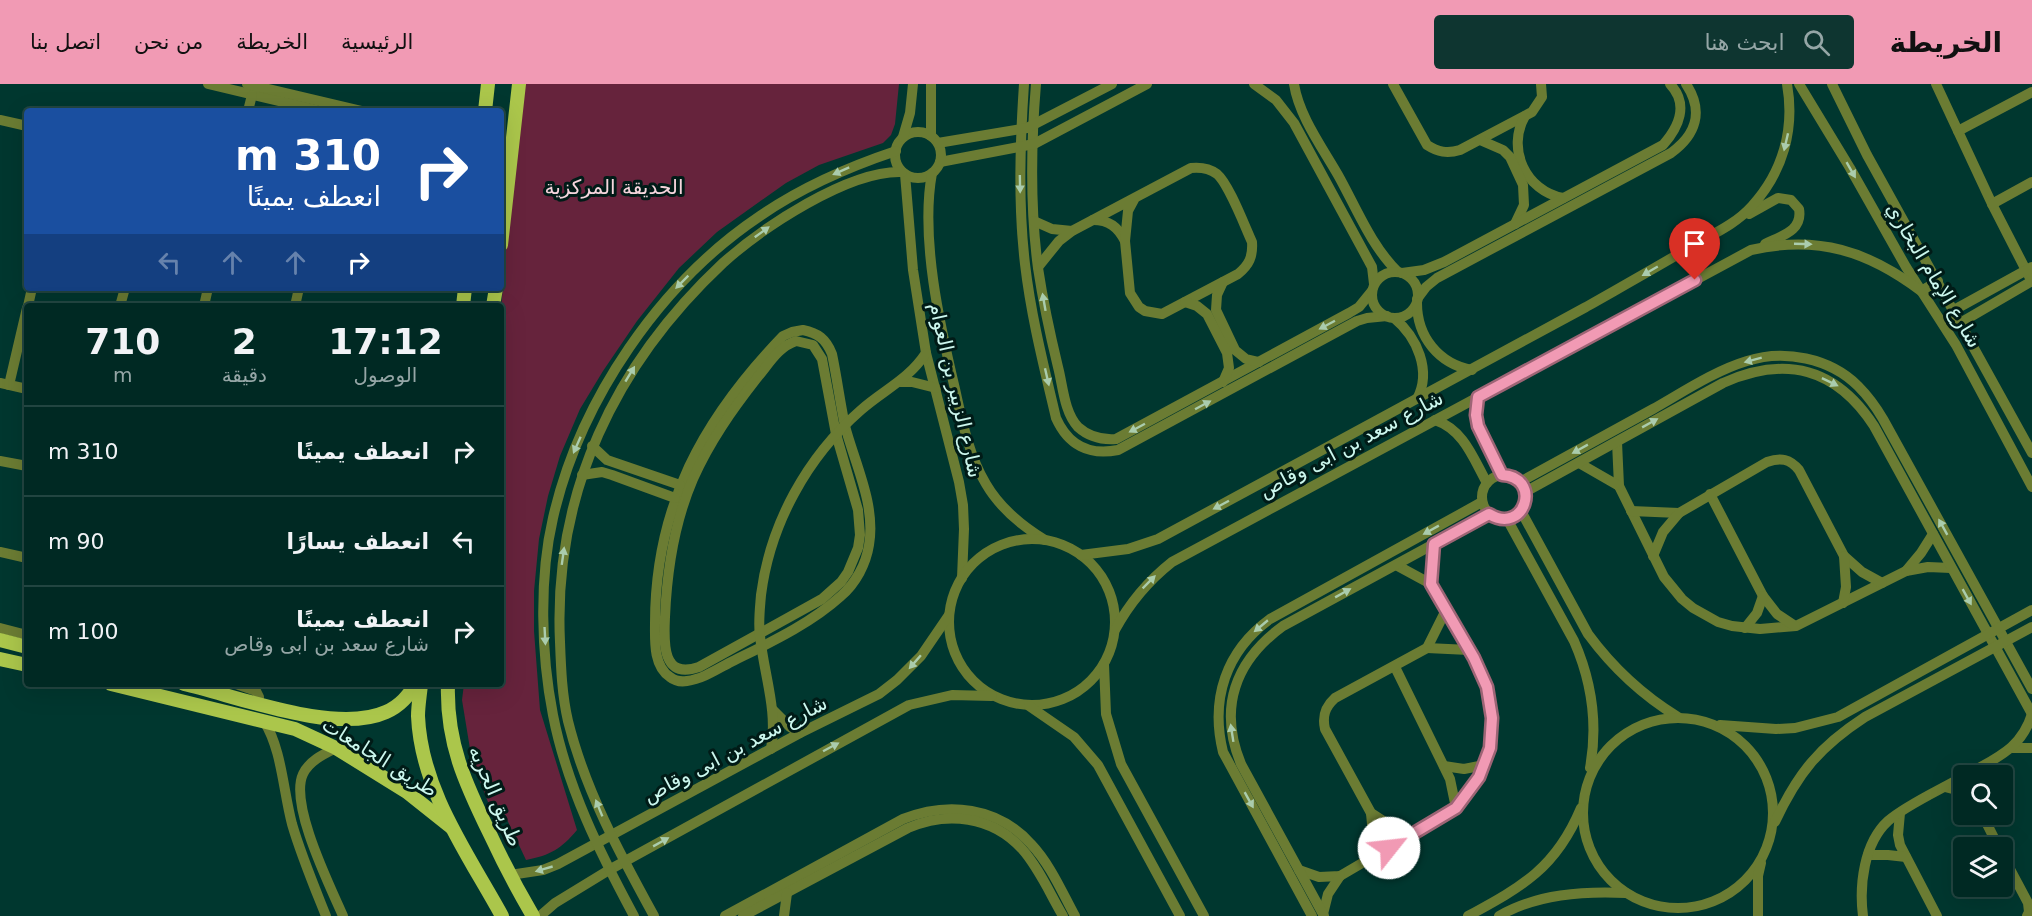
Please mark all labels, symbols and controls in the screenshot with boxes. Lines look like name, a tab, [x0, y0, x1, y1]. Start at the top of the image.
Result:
search box	[1434, 15, 1854, 69]
icon: search	[1800, 26, 1833, 59]
text: الخريطة	[1890, 26, 2002, 59]
text: اتصل بنا	[30, 30, 101, 54]
text: من نحن	[134, 30, 203, 54]
text: الخريطة	[236, 30, 308, 54]
text: الرئيسية	[341, 30, 413, 54]
text: ابحث هنا	[1705, 30, 1785, 55]
text: 310 m	[235, 131, 381, 180]
icon: right	[402, 132, 480, 210]
one-way arrow	[1781, 133, 1791, 151]
one-way arrow	[1846, 162, 1857, 178]
one-way arrow	[831, 166, 849, 176]
park label: الحديقة المركزية	[545, 175, 683, 199]
one-way arrow	[1015, 175, 1024, 194]
text: انعطف يمينًا	[247, 181, 381, 212]
street label: شارع الإمام البخاري	[1880, 198, 1987, 353]
pin	[1669, 218, 1720, 280]
one-way arrow	[753, 226, 769, 238]
icon: arrive	[1678, 227, 1711, 260]
one-way arrow	[1794, 239, 1813, 249]
icon: left	[153, 246, 186, 279]
icon: ahead	[216, 246, 249, 279]
icon: ahead	[279, 246, 312, 279]
icon: right	[342, 246, 375, 279]
one-way arrow	[1641, 266, 1658, 276]
one-way arrow	[675, 275, 689, 290]
one-way arrow	[1039, 292, 1048, 311]
street label: شارع الزبير بن العوام	[924, 300, 988, 480]
one-way arrow	[1318, 320, 1336, 330]
text: 710	[85, 321, 160, 362]
text: 2	[232, 321, 257, 362]
text: 17:12	[328, 321, 443, 362]
one-way arrow	[1744, 356, 1762, 365]
text: m	[113, 363, 133, 387]
text: دقيقة	[222, 363, 267, 387]
text: الوصول	[354, 363, 417, 387]
one-way arrow	[624, 366, 635, 382]
one-way arrow	[1042, 368, 1052, 386]
one-way arrow	[1821, 378, 1838, 387]
street label: شارع سعد بن ابى وقاص	[1255, 385, 1447, 503]
one-way arrow	[1194, 400, 1211, 410]
one-way arrow	[1642, 418, 1659, 428]
one-way arrow	[1128, 423, 1145, 433]
icon: right	[447, 435, 480, 468]
one-way arrow	[573, 437, 582, 454]
text: 310 m	[48, 439, 118, 464]
text: انعطف يمينًا	[296, 439, 429, 464]
one-way arrow	[1571, 444, 1588, 454]
one-way arrow	[1212, 500, 1229, 510]
one-way arrow	[1938, 518, 1948, 535]
icon: left	[447, 525, 480, 558]
one-way arrow	[1422, 525, 1439, 535]
text: 90 m	[48, 529, 104, 554]
text: انعطف يسارًا	[286, 529, 429, 554]
one-way arrow	[558, 546, 567, 565]
one-way arrow	[1142, 575, 1156, 590]
one-way arrow	[1335, 588, 1352, 598]
one-way arrow	[1962, 589, 1972, 606]
text: انعطف يمينًا	[296, 607, 429, 632]
icon: right	[447, 615, 480, 648]
text: 100 m	[48, 619, 118, 644]
one-way arrow	[1253, 619, 1269, 632]
one-way arrow	[541, 626, 550, 645]
text: شارع سعد بن ابى وقاص	[224, 632, 429, 656]
one-way arrow	[909, 654, 922, 669]
street label: شارع سعد بن ابى وقاص	[639, 690, 831, 808]
street label: طريق الجامعات	[318, 712, 442, 802]
one-way arrow	[1227, 724, 1236, 743]
street label: طريق الحريه	[464, 742, 528, 850]
one-way arrow	[823, 742, 840, 752]
map controls	[1953, 765, 2013, 897]
button: search	[1953, 765, 2013, 825]
one-way arrow	[1244, 792, 1254, 809]
one-way arrow	[594, 798, 604, 816]
position arrow	[1357, 816, 1421, 880]
one-way arrow	[653, 836, 669, 847]
button: layers	[1953, 837, 2013, 897]
one-way arrow	[535, 865, 553, 874]

